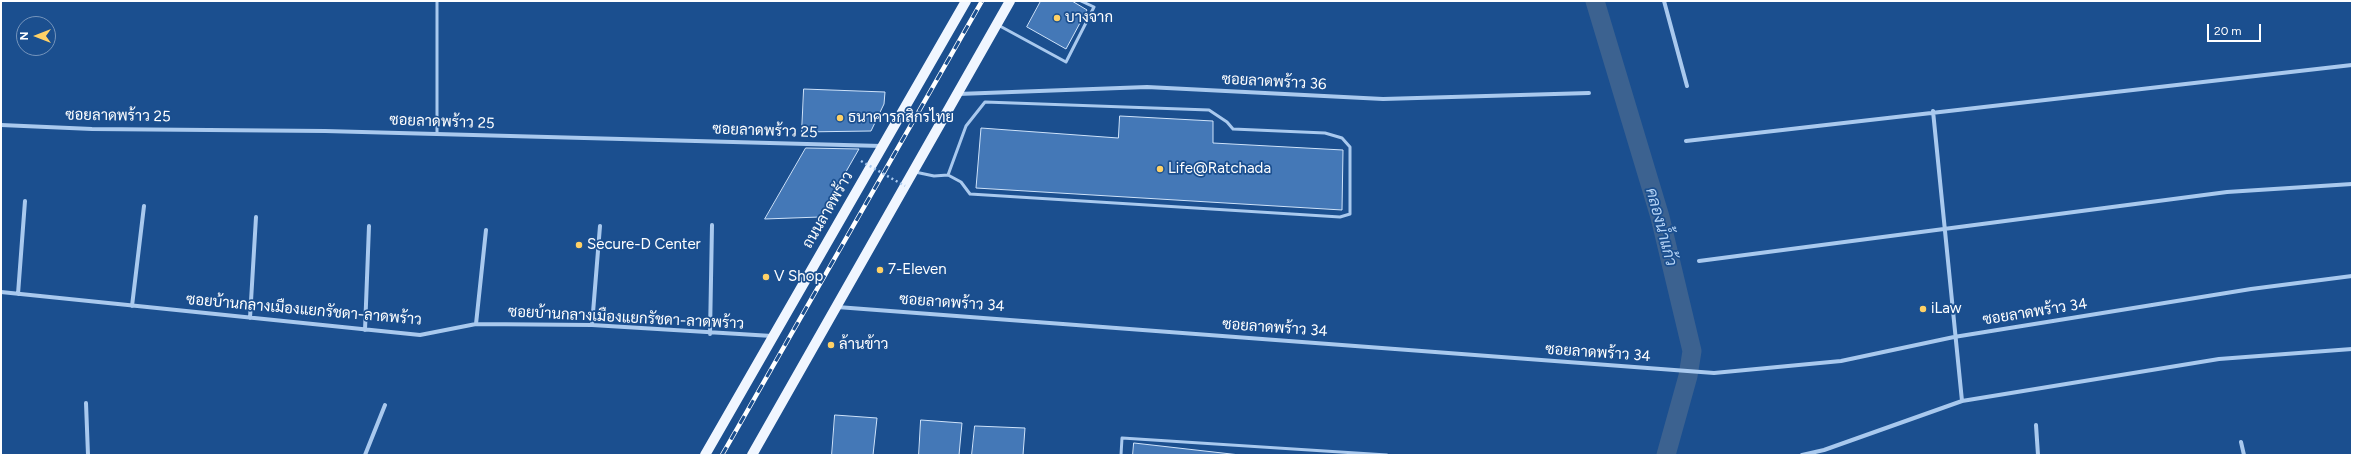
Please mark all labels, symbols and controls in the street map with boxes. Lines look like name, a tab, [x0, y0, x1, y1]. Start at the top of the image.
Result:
place label: บางจาก	[1065, 9, 1113, 27]
marker: บางจาก	[1052, 13, 1062, 23]
north arrow	[16, 16, 56, 56]
scale bar	[2209, 16, 2263, 42]
text: 20 m	[2214, 24, 2242, 38]
text: N	[18, 32, 31, 40]
street label: ซอยลาดพร้าว 36	[1221, 70, 1327, 94]
street label: ซอยลาดพร้าว 25	[65, 106, 171, 126]
place label: ธนาคารกสิกรไทย	[848, 109, 954, 127]
street label: ซอยลาดพร้าว 25	[389, 111, 495, 133]
marker: ธนาคารกสิกรไทย	[835, 113, 845, 123]
street label: ซอยลาดพร้าว 25	[712, 120, 818, 142]
place label: Life@Ratchada	[1168, 160, 1271, 178]
marker: Life@Ratchada	[1155, 164, 1165, 174]
street label: ถนนลาดพร้าว	[799, 168, 857, 252]
water label: คลองน้ำแก้ว	[1641, 186, 1681, 268]
place label: Secure-D Center	[587, 236, 701, 254]
marker: Secure-D Center	[574, 240, 584, 250]
place label: 7-Eleven	[888, 261, 947, 279]
marker: 7-Eleven	[875, 265, 885, 275]
place label: V Shop	[774, 268, 823, 286]
marker: V Shop	[761, 272, 771, 282]
street label: ซอยลาดพร้าว 34	[899, 290, 1005, 316]
street label: ซอยบ้านกลางเมืองแยกรัชดา-ลาดพร้าว	[185, 291, 423, 329]
street label: ซอยลาดพร้าว 34	[1981, 295, 2089, 329]
place label: iLaw	[1931, 300, 1962, 318]
street label: ซอยบ้านกลางเมืองแยกรัชดา-ลาดพร้าว	[507, 303, 745, 333]
marker: iLaw	[1918, 304, 1928, 314]
street label: ซอยลาดพร้าว 34	[1222, 315, 1328, 341]
place label: ล้านข้าว	[839, 336, 888, 354]
marker: ล้านข้าว	[826, 340, 836, 350]
street label: ซอยลาดพร้าว 34	[1545, 340, 1651, 366]

